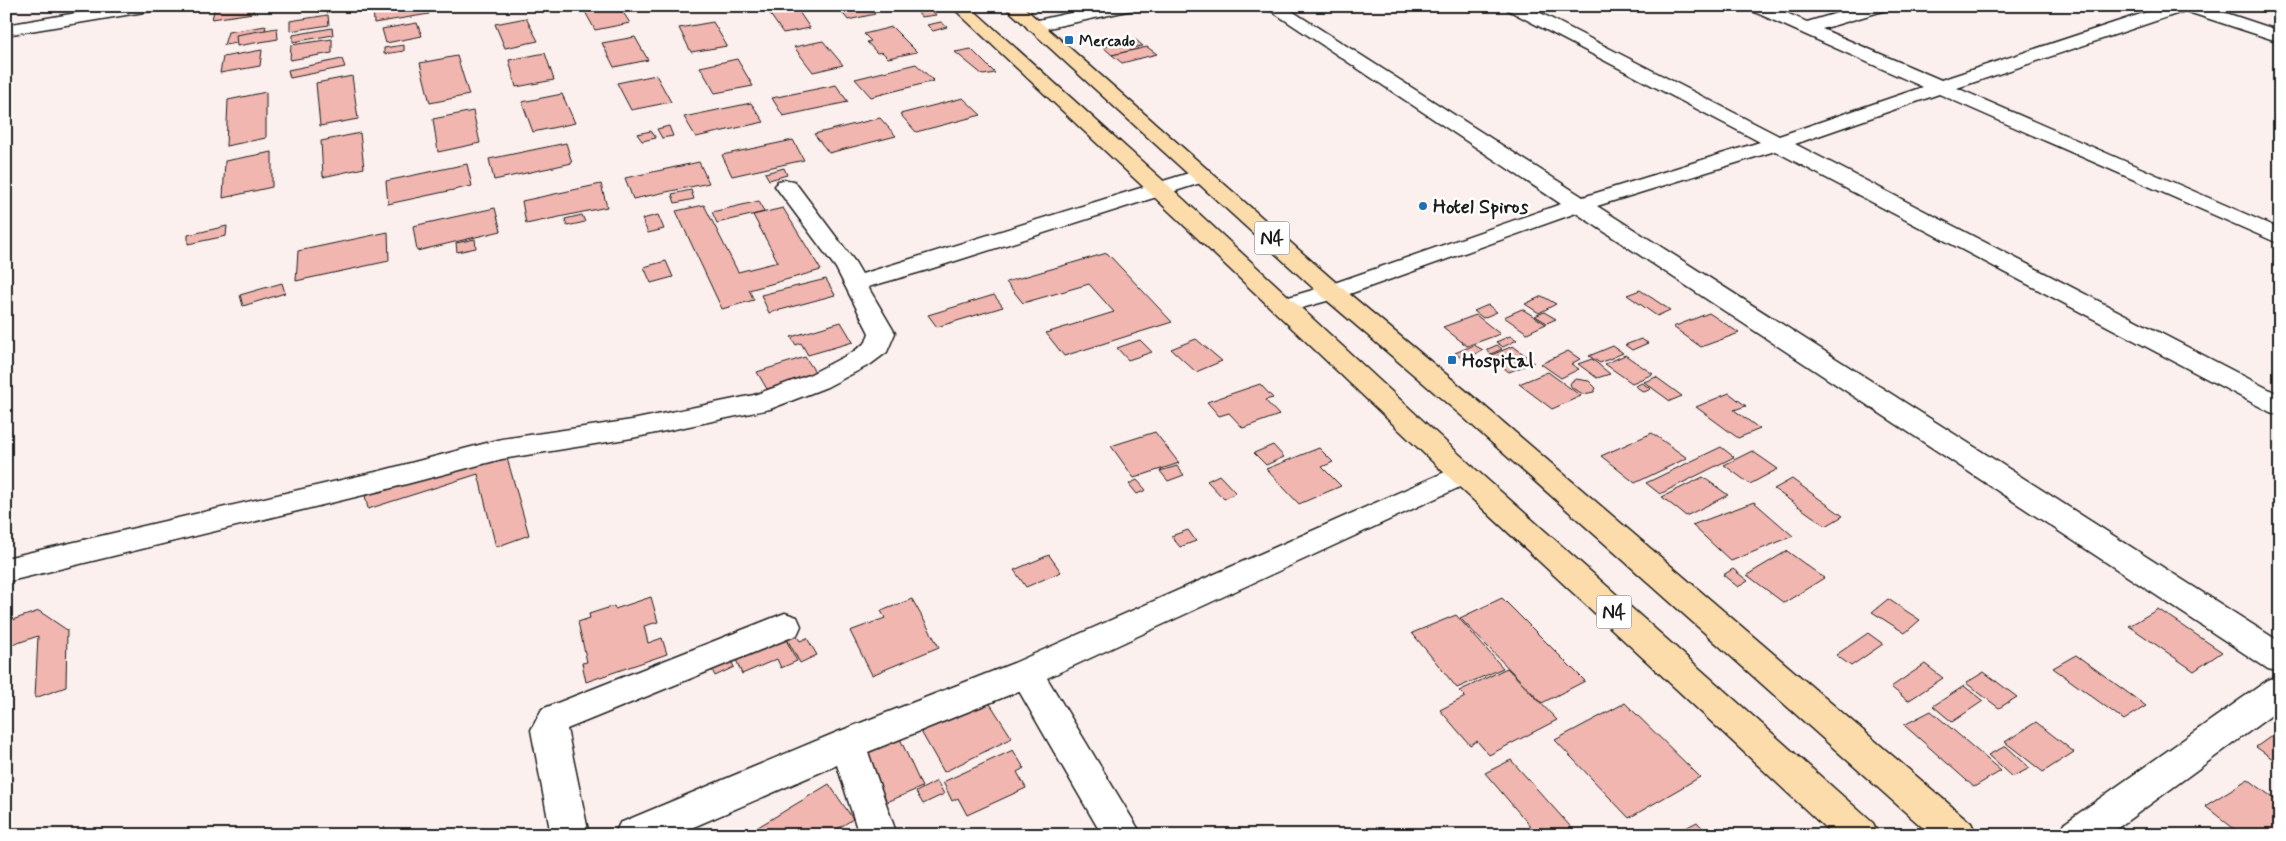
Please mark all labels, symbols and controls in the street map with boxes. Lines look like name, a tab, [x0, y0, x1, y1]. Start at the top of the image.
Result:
place label: Mercado	[1079, 31, 1135, 52]
marker: Mercado	[1063, 34, 1075, 46]
place label: Hotel Spiros	[1433, 194, 1528, 221]
marker: Hotel Spiros	[1417, 200, 1429, 212]
road number: N4	[1254, 222, 1290, 254]
place label: Hospital	[1462, 348, 1533, 375]
marker: Hospital	[1446, 354, 1458, 366]
road number: N4	[1596, 596, 1632, 628]

